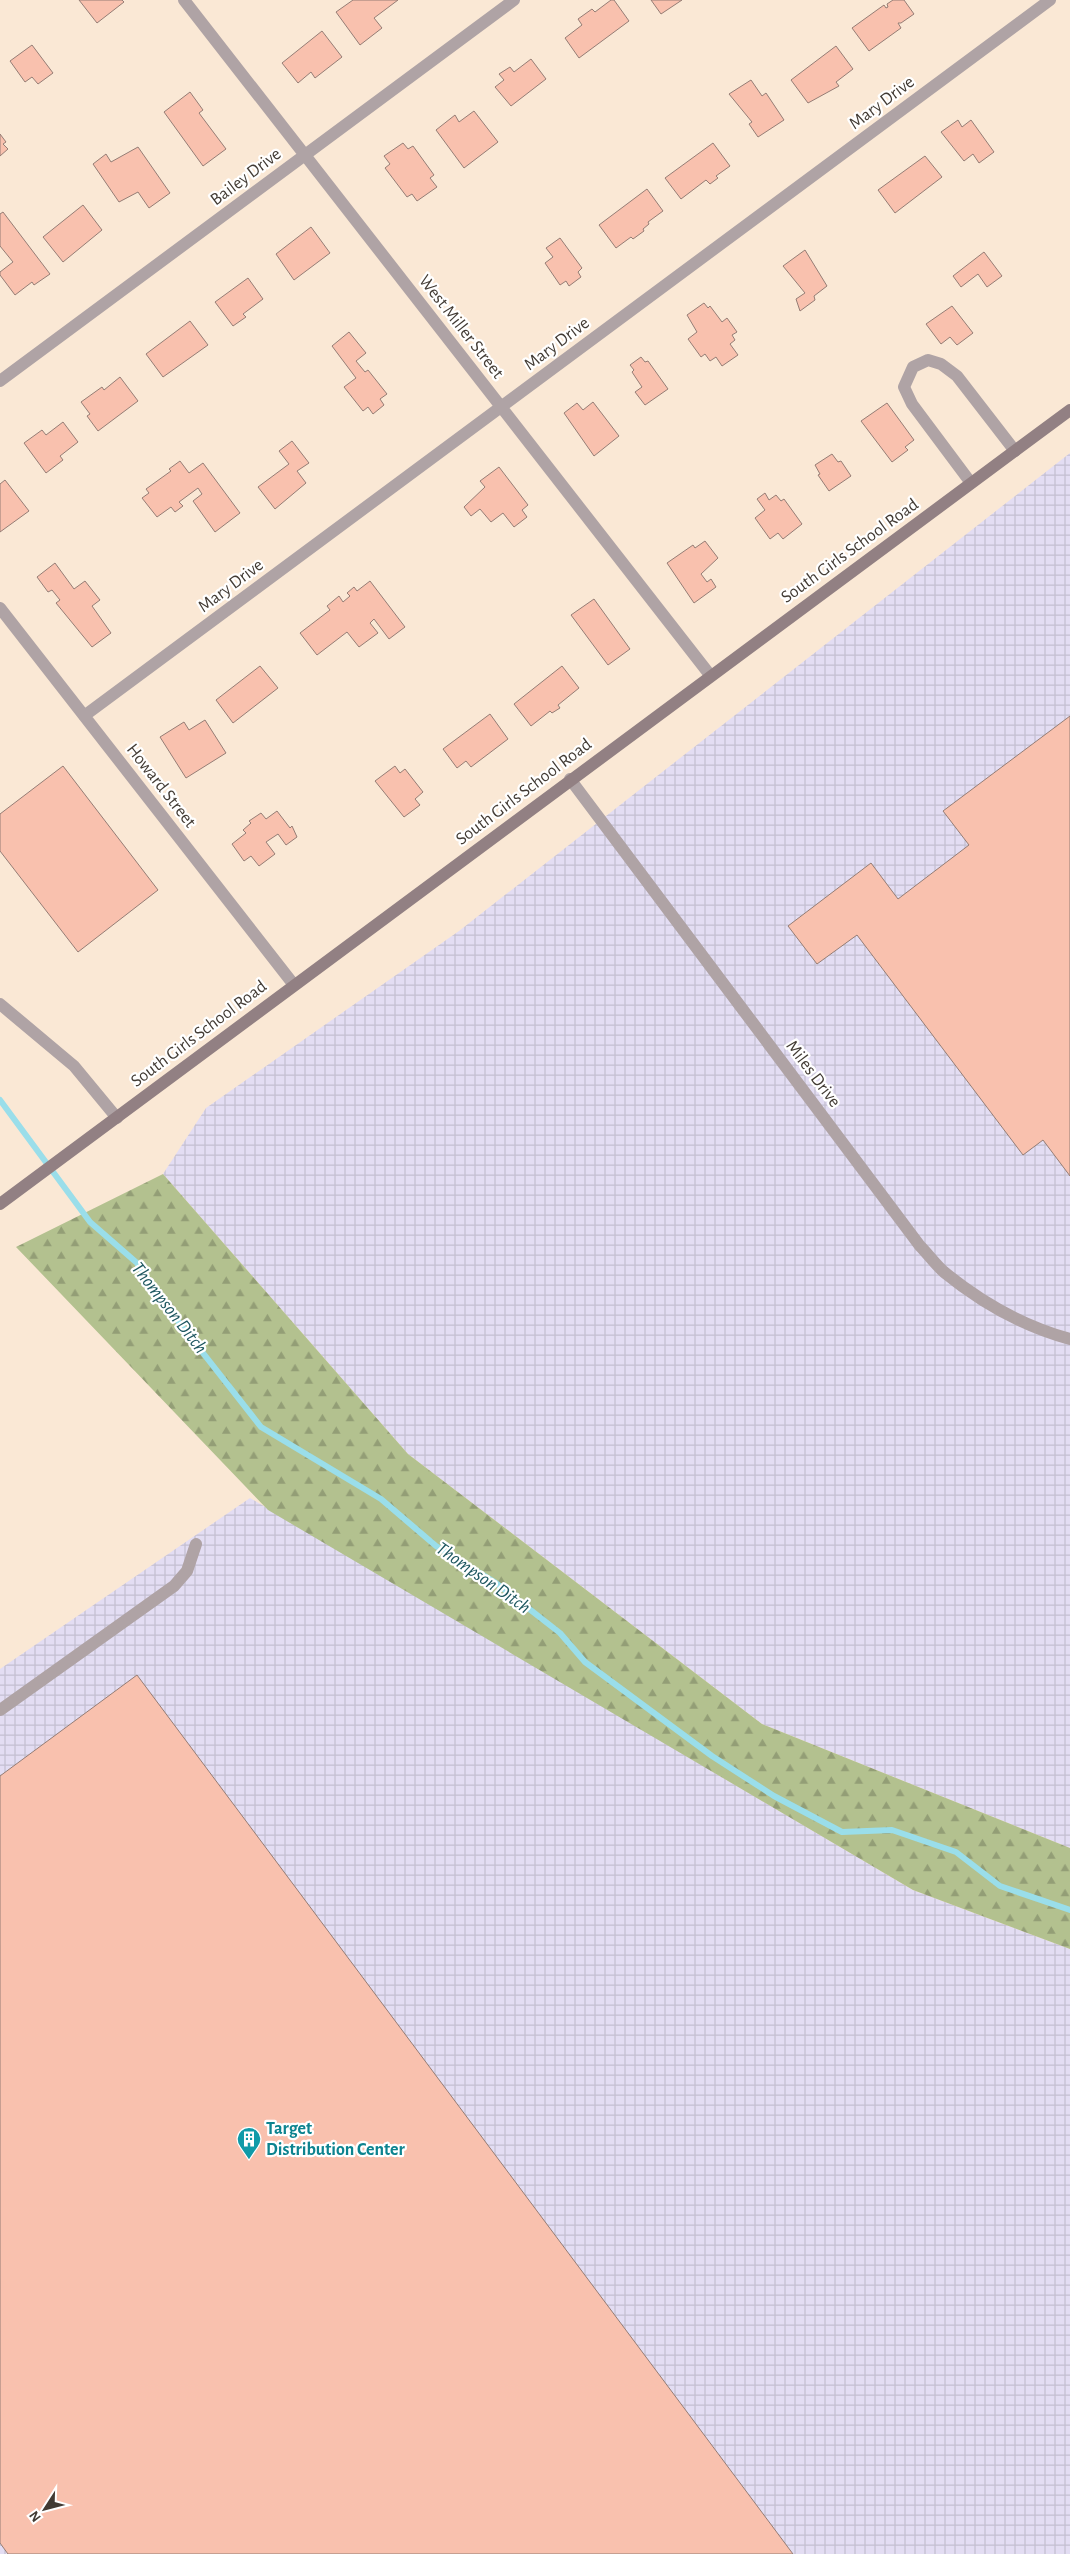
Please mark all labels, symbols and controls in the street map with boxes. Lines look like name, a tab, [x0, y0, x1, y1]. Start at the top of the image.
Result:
street label: Mary Drive	[846, 73, 918, 133]
street label: Bailey Drive	[207, 145, 285, 209]
street label: West Miller Street	[415, 272, 507, 382]
street label: Mary Drive	[521, 314, 593, 374]
street label: South Girls School Road	[778, 495, 922, 607]
street label: Mary Drive	[195, 556, 267, 616]
street label: South Girls School Road	[453, 735, 595, 849]
street label: Howard Street	[123, 741, 199, 832]
street label: South Girls School Road	[128, 977, 270, 1091]
street label: Miles Drive	[782, 1037, 844, 1111]
water label: Thompson Ditch	[128, 1259, 210, 1357]
water label: Thompson Ditch	[432, 1539, 534, 1617]
place label: Target Distribution Center	[266, 2120, 406, 2159]
building icon: Target Distribution Center	[236, 2126, 262, 2160]
north arrow	[20, 2484, 70, 2534]
text: N	[27, 2508, 44, 2524]

